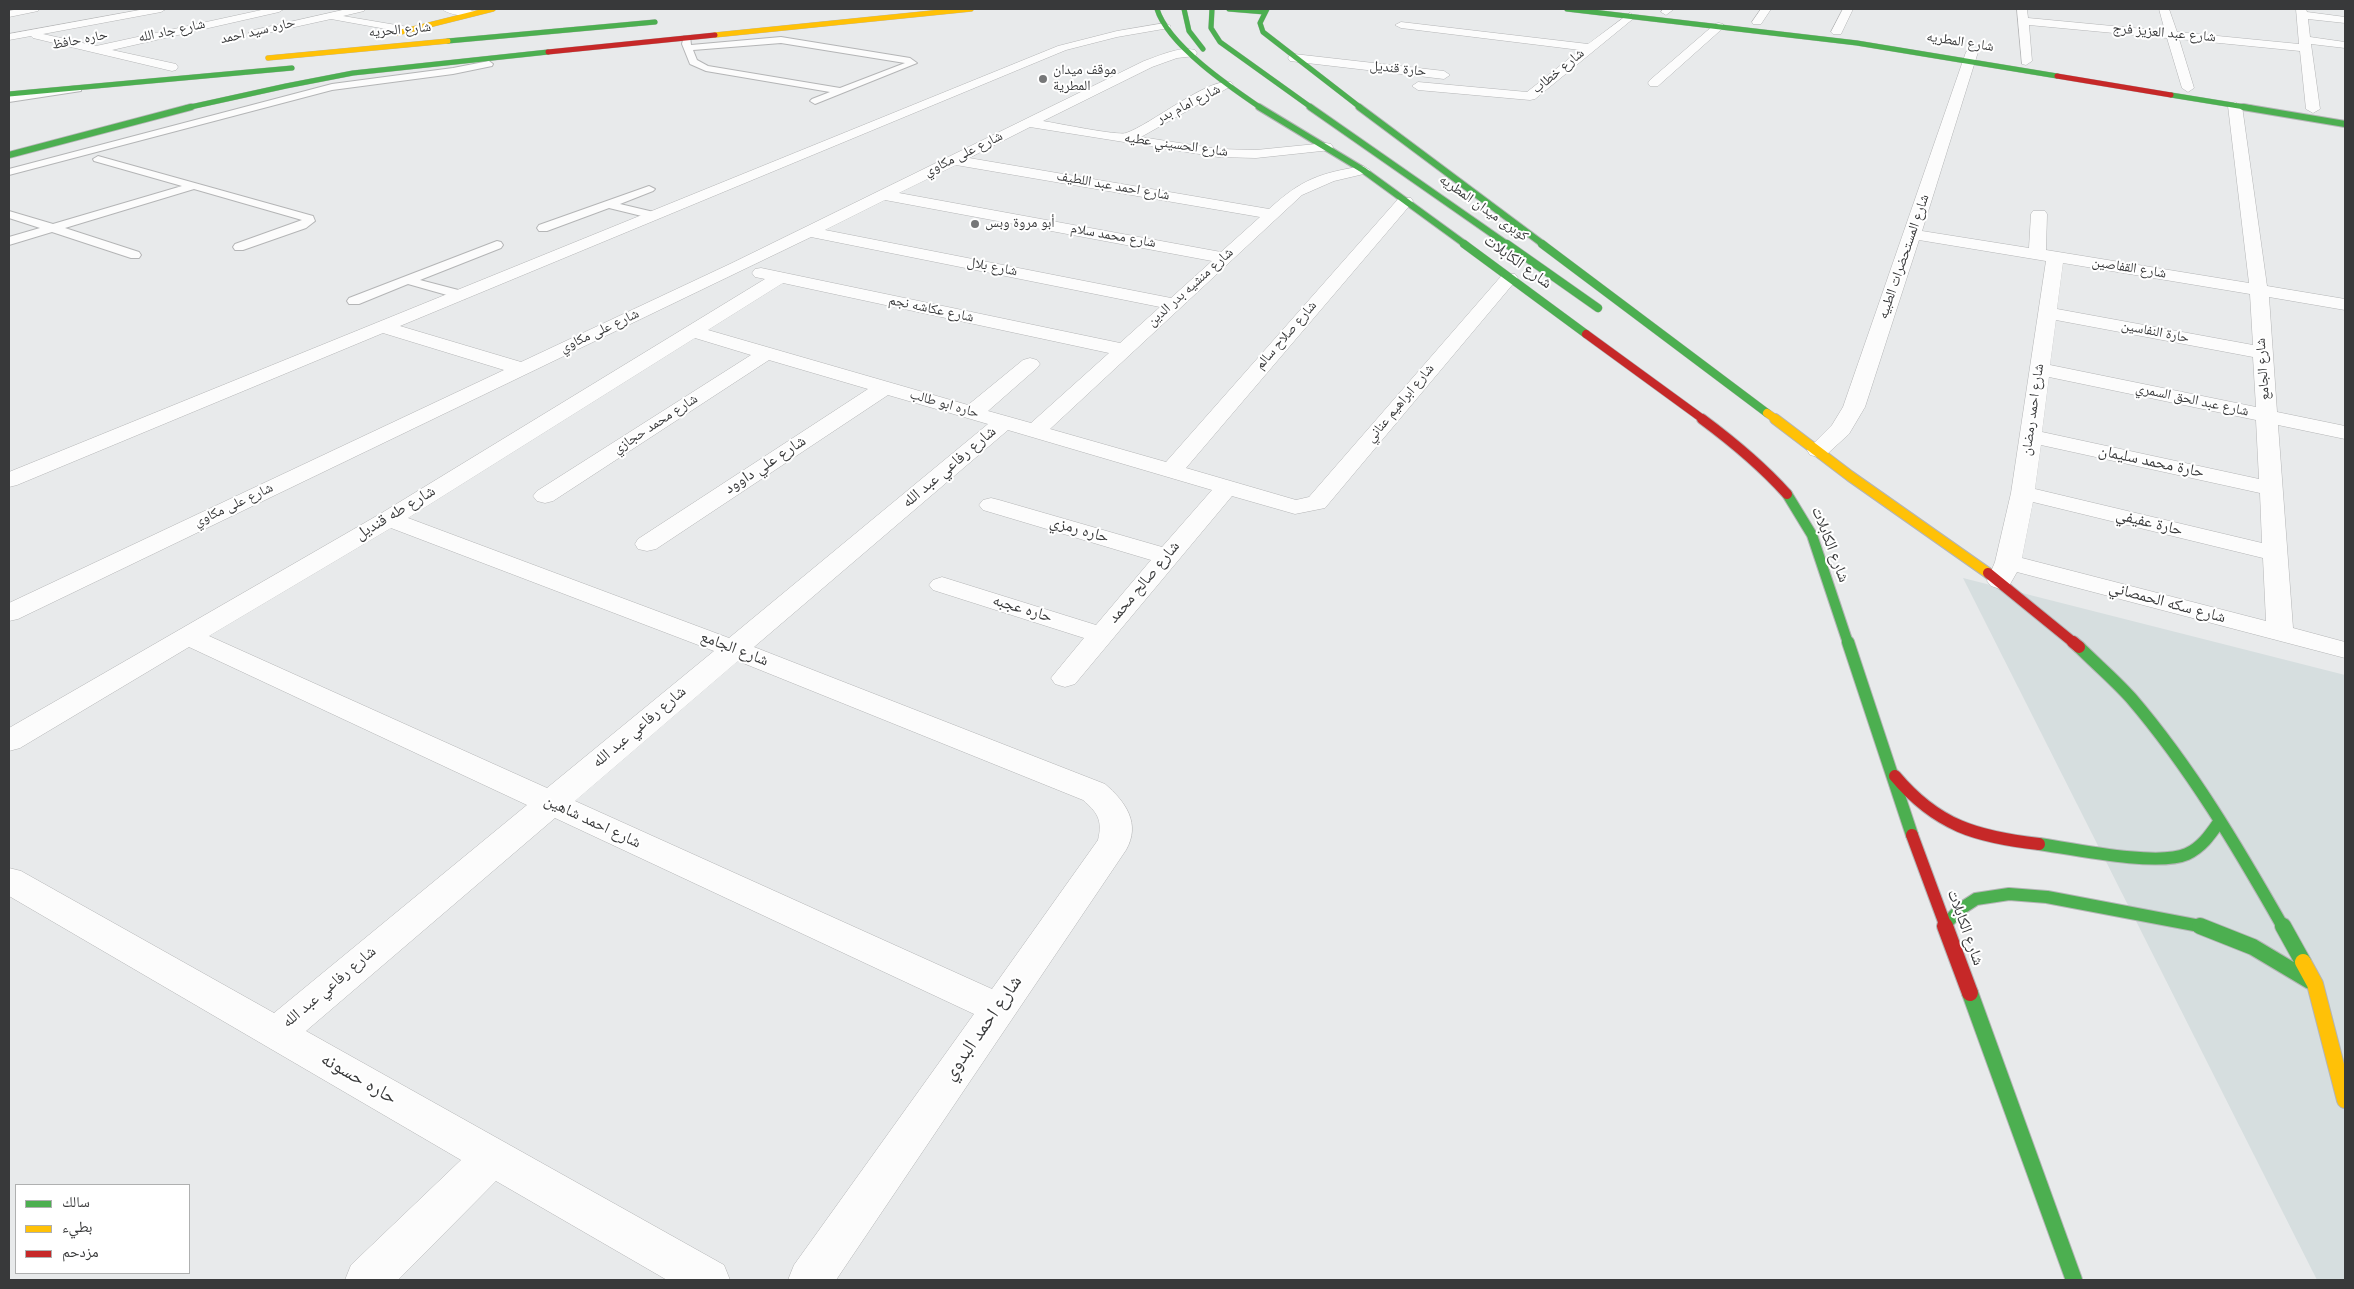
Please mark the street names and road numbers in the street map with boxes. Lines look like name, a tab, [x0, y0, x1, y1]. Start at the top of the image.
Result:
street label: حاره سيد احمد	[219, 15, 297, 49]
street label: شارع جاد الله	[137, 17, 207, 47]
street label: شارع الحريه	[368, 20, 432, 42]
street label: شارع عبد العزيز فرج	[2112, 21, 2216, 47]
street label: حاره حافظ	[51, 27, 109, 55]
street label: شارع المطريه	[1925, 29, 1995, 57]
street label: شارع خطاب	[1530, 46, 1588, 98]
street label: حارة قنديل	[1369, 59, 1427, 81]
street label: شارع امام بدر	[1154, 82, 1224, 128]
street label: شارع على مكاوي	[922, 129, 1006, 181]
street label: شارع الحسيني عطيه	[1123, 130, 1229, 162]
street label: شارع احمد عبد اللطيف	[1055, 169, 1171, 205]
street label: كوبرى ميدان المطريه	[1435, 172, 1531, 246]
street label: شارع المستحضرات الطبيه	[1876, 193, 1934, 321]
street label: شارع محمد سلام	[1069, 221, 1157, 253]
street label: شارع الكابلات	[1479, 232, 1555, 294]
street label: شارع منشيه بدر الدين	[1144, 245, 1238, 331]
street label: شارع بلال	[965, 255, 1019, 281]
street label: شارع القفاصين	[2091, 255, 2167, 283]
street label: شارع عكاشه نجم	[887, 293, 975, 327]
street label: شارع صلاح سالم	[1253, 298, 1321, 374]
street label: شارع على مكاوي	[558, 306, 642, 358]
street label: حارة النفاسين	[2120, 318, 2190, 348]
street label: شارع الجامع	[2253, 337, 2275, 401]
street label: شارع ابراهيم عناني	[1363, 361, 1439, 447]
street label: شارع احمد رمضان	[2019, 363, 2049, 457]
street label: شارع عبد الحق السمري	[2134, 381, 2250, 421]
street label: حاره ابو طالب	[907, 387, 981, 423]
street label: شارع محمد حجازي	[611, 391, 701, 459]
street label: شارع رفاعي عبد الله	[899, 423, 1001, 513]
street label: شارع علي داوود	[722, 433, 810, 499]
street label: حارة محمد سليمان	[2097, 442, 2205, 484]
street label: شارع على مكاوي	[192, 480, 276, 532]
street label: شارع طه قنديل	[352, 483, 440, 545]
street label: شارع الكابلات	[1806, 504, 1852, 586]
street label: حارة عفيفي	[2114, 506, 2184, 542]
street label: حاره رمزي	[1047, 513, 1111, 549]
street label: شارع صالح محمد	[1105, 538, 1185, 628]
street label: شارع سكه الحمصاني	[2107, 579, 2227, 629]
street label: حاره عجبه	[990, 592, 1054, 628]
street label: شارع الجامع	[697, 628, 771, 672]
street label: شارع رفاعي عبد الله	[589, 683, 691, 773]
street label: شارع احمد شاهين	[541, 792, 643, 854]
street label: شارع الكابلات	[1941, 887, 1987, 969]
street label: شارع رفاعي عبد الله	[279, 943, 381, 1033]
street label: شارع احمد البدوي	[939, 972, 1029, 1086]
street label: حاره حسونه	[316, 1049, 400, 1111]

